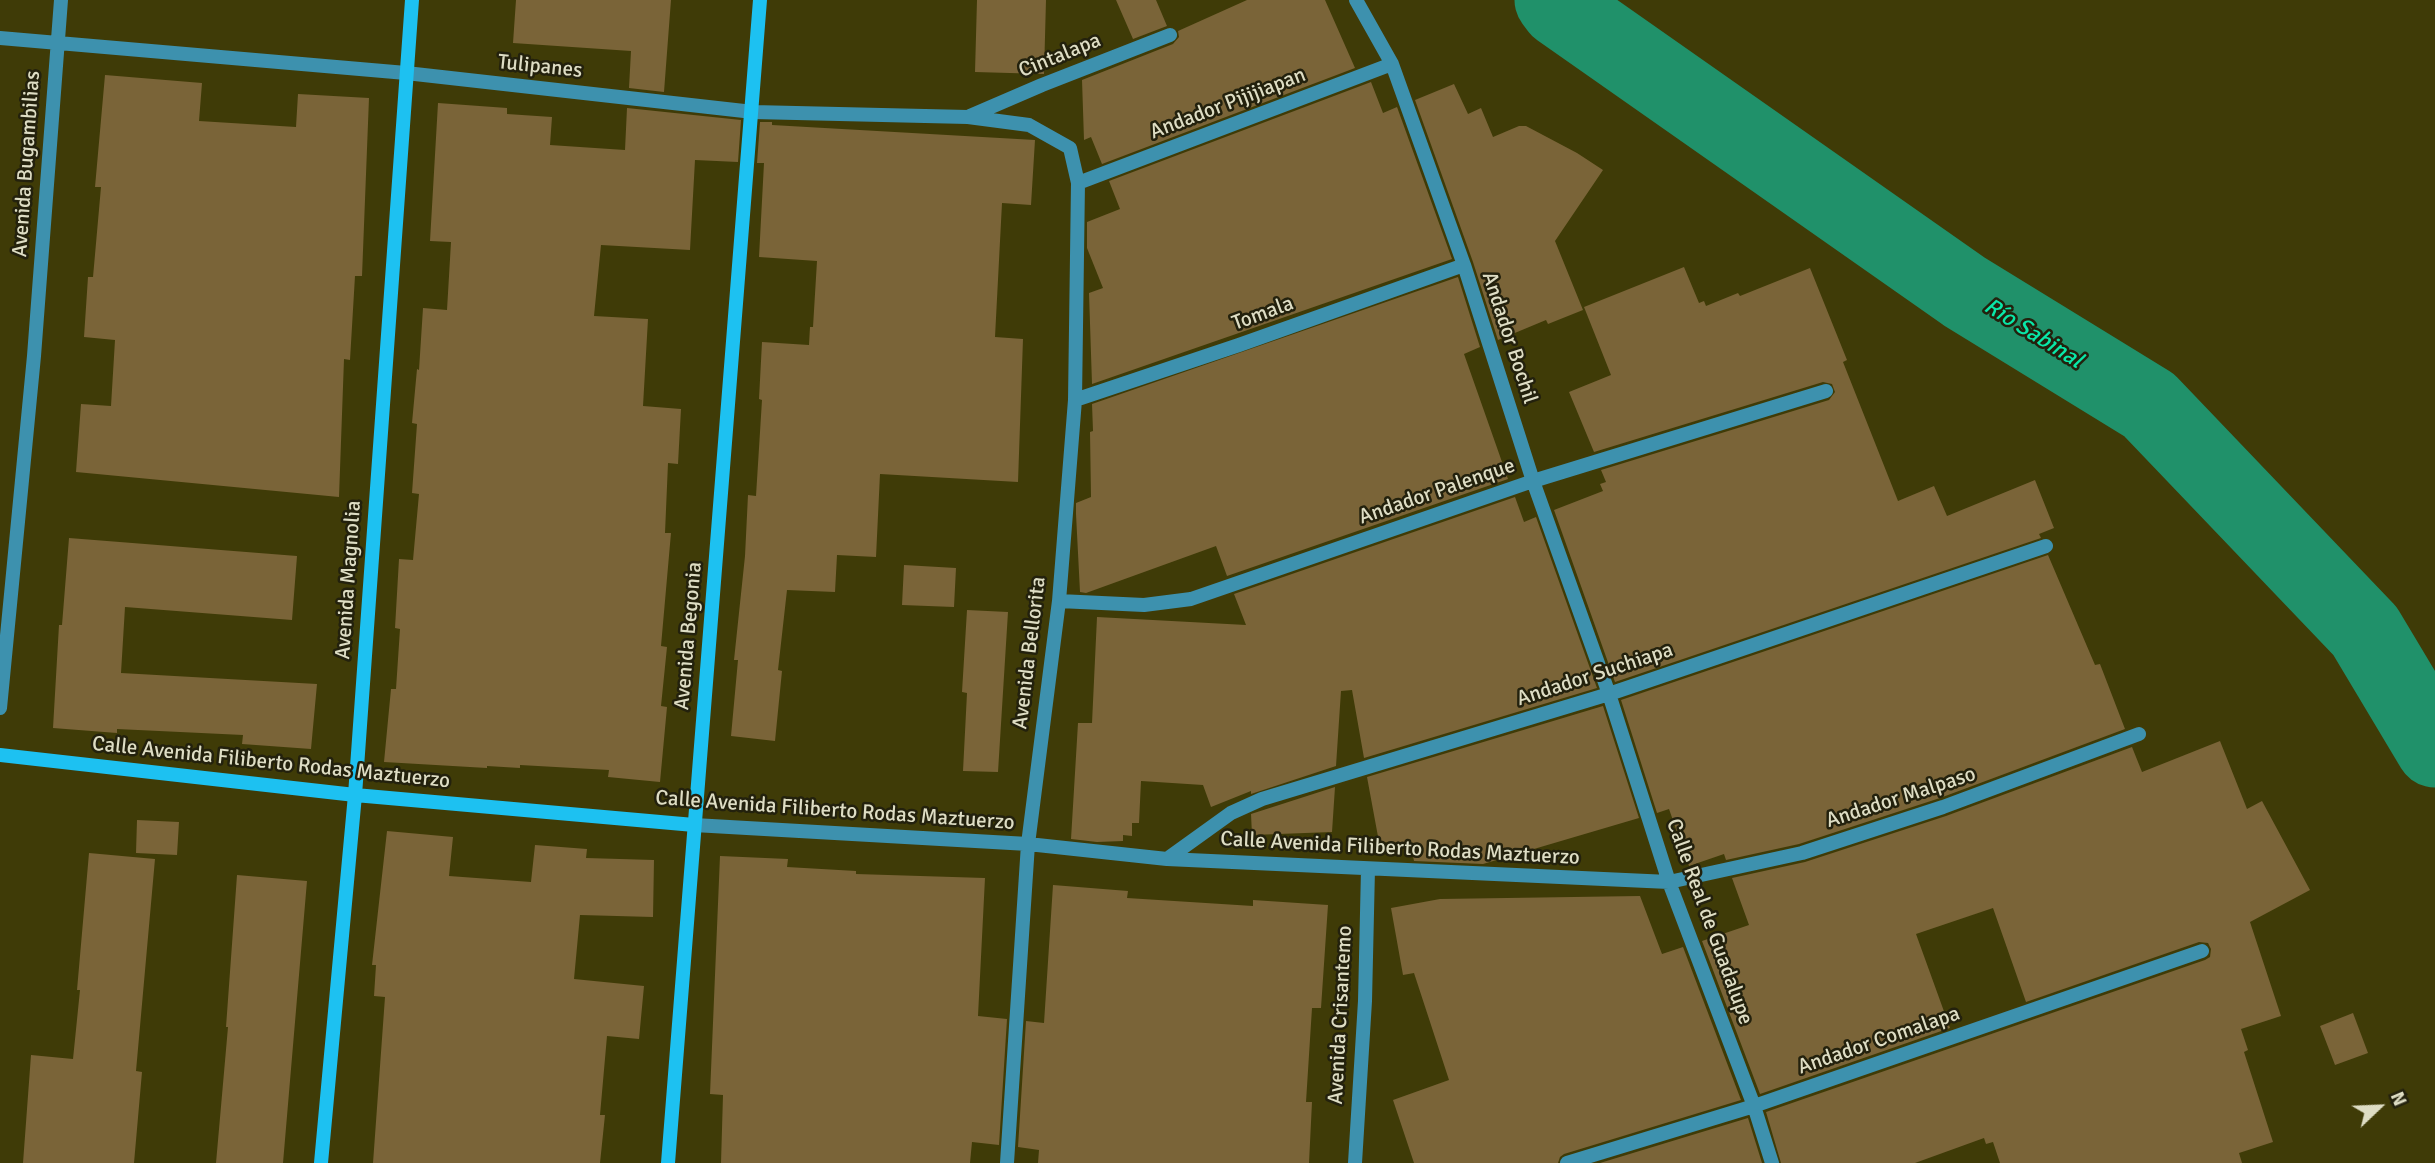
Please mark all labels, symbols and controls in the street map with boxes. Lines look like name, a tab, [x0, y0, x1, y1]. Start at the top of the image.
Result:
street label: Cintalapa	[1015, 28, 1105, 84]
street label: Tulipanes	[497, 50, 583, 84]
street label: Andador Pijijiapan	[1146, 63, 1310, 145]
street label: Avenida Bugambilias	[8, 70, 46, 258]
street label: Andador Bochil	[1476, 269, 1542, 407]
street label: Tomala	[1229, 291, 1297, 337]
water label: Río Sabinal	[1979, 293, 2087, 375]
street label: Andador Palenque	[1356, 453, 1518, 531]
street label: Avenida Magnolia	[331, 500, 367, 660]
street label: Avenida Begonia	[670, 561, 708, 711]
street label: Avenida Bellorita	[1008, 575, 1052, 731]
street label: Andador Suchiapa	[1514, 638, 1676, 712]
street label: Calle Avenida Filiberto Rodas Maztuerzo	[91, 732, 451, 794]
street label: Andador Malpaso	[1823, 762, 1979, 834]
street label: Calle Avenida Filiberto Rodas Maztuerzo	[655, 786, 1015, 836]
street label: Calle Real de Guadalupe	[1660, 816, 1758, 1028]
street label: Calle Avenida Filiberto Rodas Maztuerzo	[1220, 827, 1580, 871]
street label: Avenida Crisantemo	[1324, 925, 1358, 1105]
street label: Andador Comalapa	[1795, 1001, 1963, 1081]
north arrow	[2344, 1072, 2414, 1142]
text: N	[2385, 1088, 2412, 1110]

